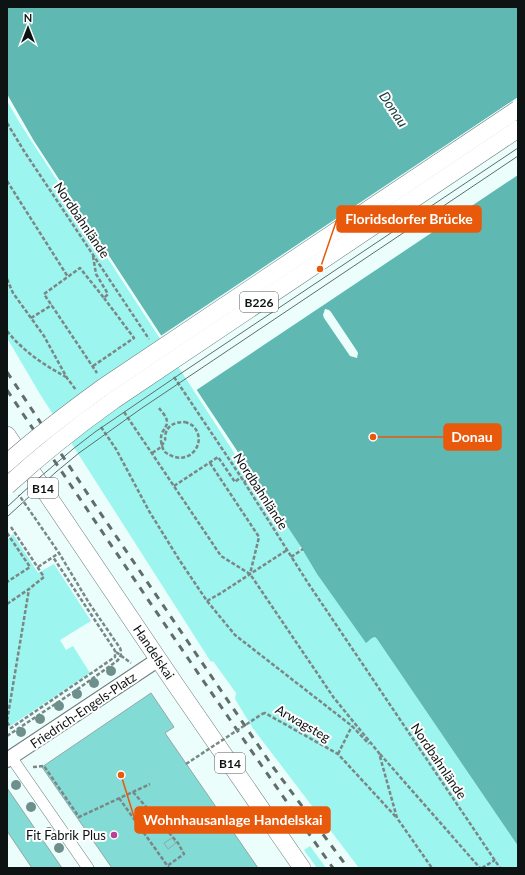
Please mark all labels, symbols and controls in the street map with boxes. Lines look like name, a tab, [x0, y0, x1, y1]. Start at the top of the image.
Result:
north arrow	[8, 8, 48, 48]
text: N	[24, 11, 32, 24]
water label: Donau	[376, 88, 412, 130]
street label: Nordbahnlände	[51, 179, 113, 261]
callout: Floridsdorfer Brücke	[337, 206, 481, 232]
text: Floridsdorfer Brücke	[345, 210, 473, 227]
road number: B226	[240, 292, 278, 312]
callout: Donau	[444, 424, 501, 450]
text: Donau	[451, 428, 493, 445]
street label: Nordbahnlände	[230, 450, 292, 532]
road number: B14	[28, 478, 58, 498]
street label: Handelskai	[130, 622, 178, 682]
street label: Friedrich-Engels-Platz	[27, 669, 139, 751]
street label: Arwagsteg	[273, 701, 334, 745]
street label: Nordbahnlände	[408, 720, 470, 802]
road number: B14	[215, 753, 245, 773]
callout: Wohnhausanlage Handelskai	[135, 807, 330, 833]
text: Wohnhausanlage Handelskai	[143, 811, 323, 828]
place label: Fit Fabrik Plus	[26, 827, 106, 843]
marker: Fit Fabrik Plus	[109, 830, 119, 840]

